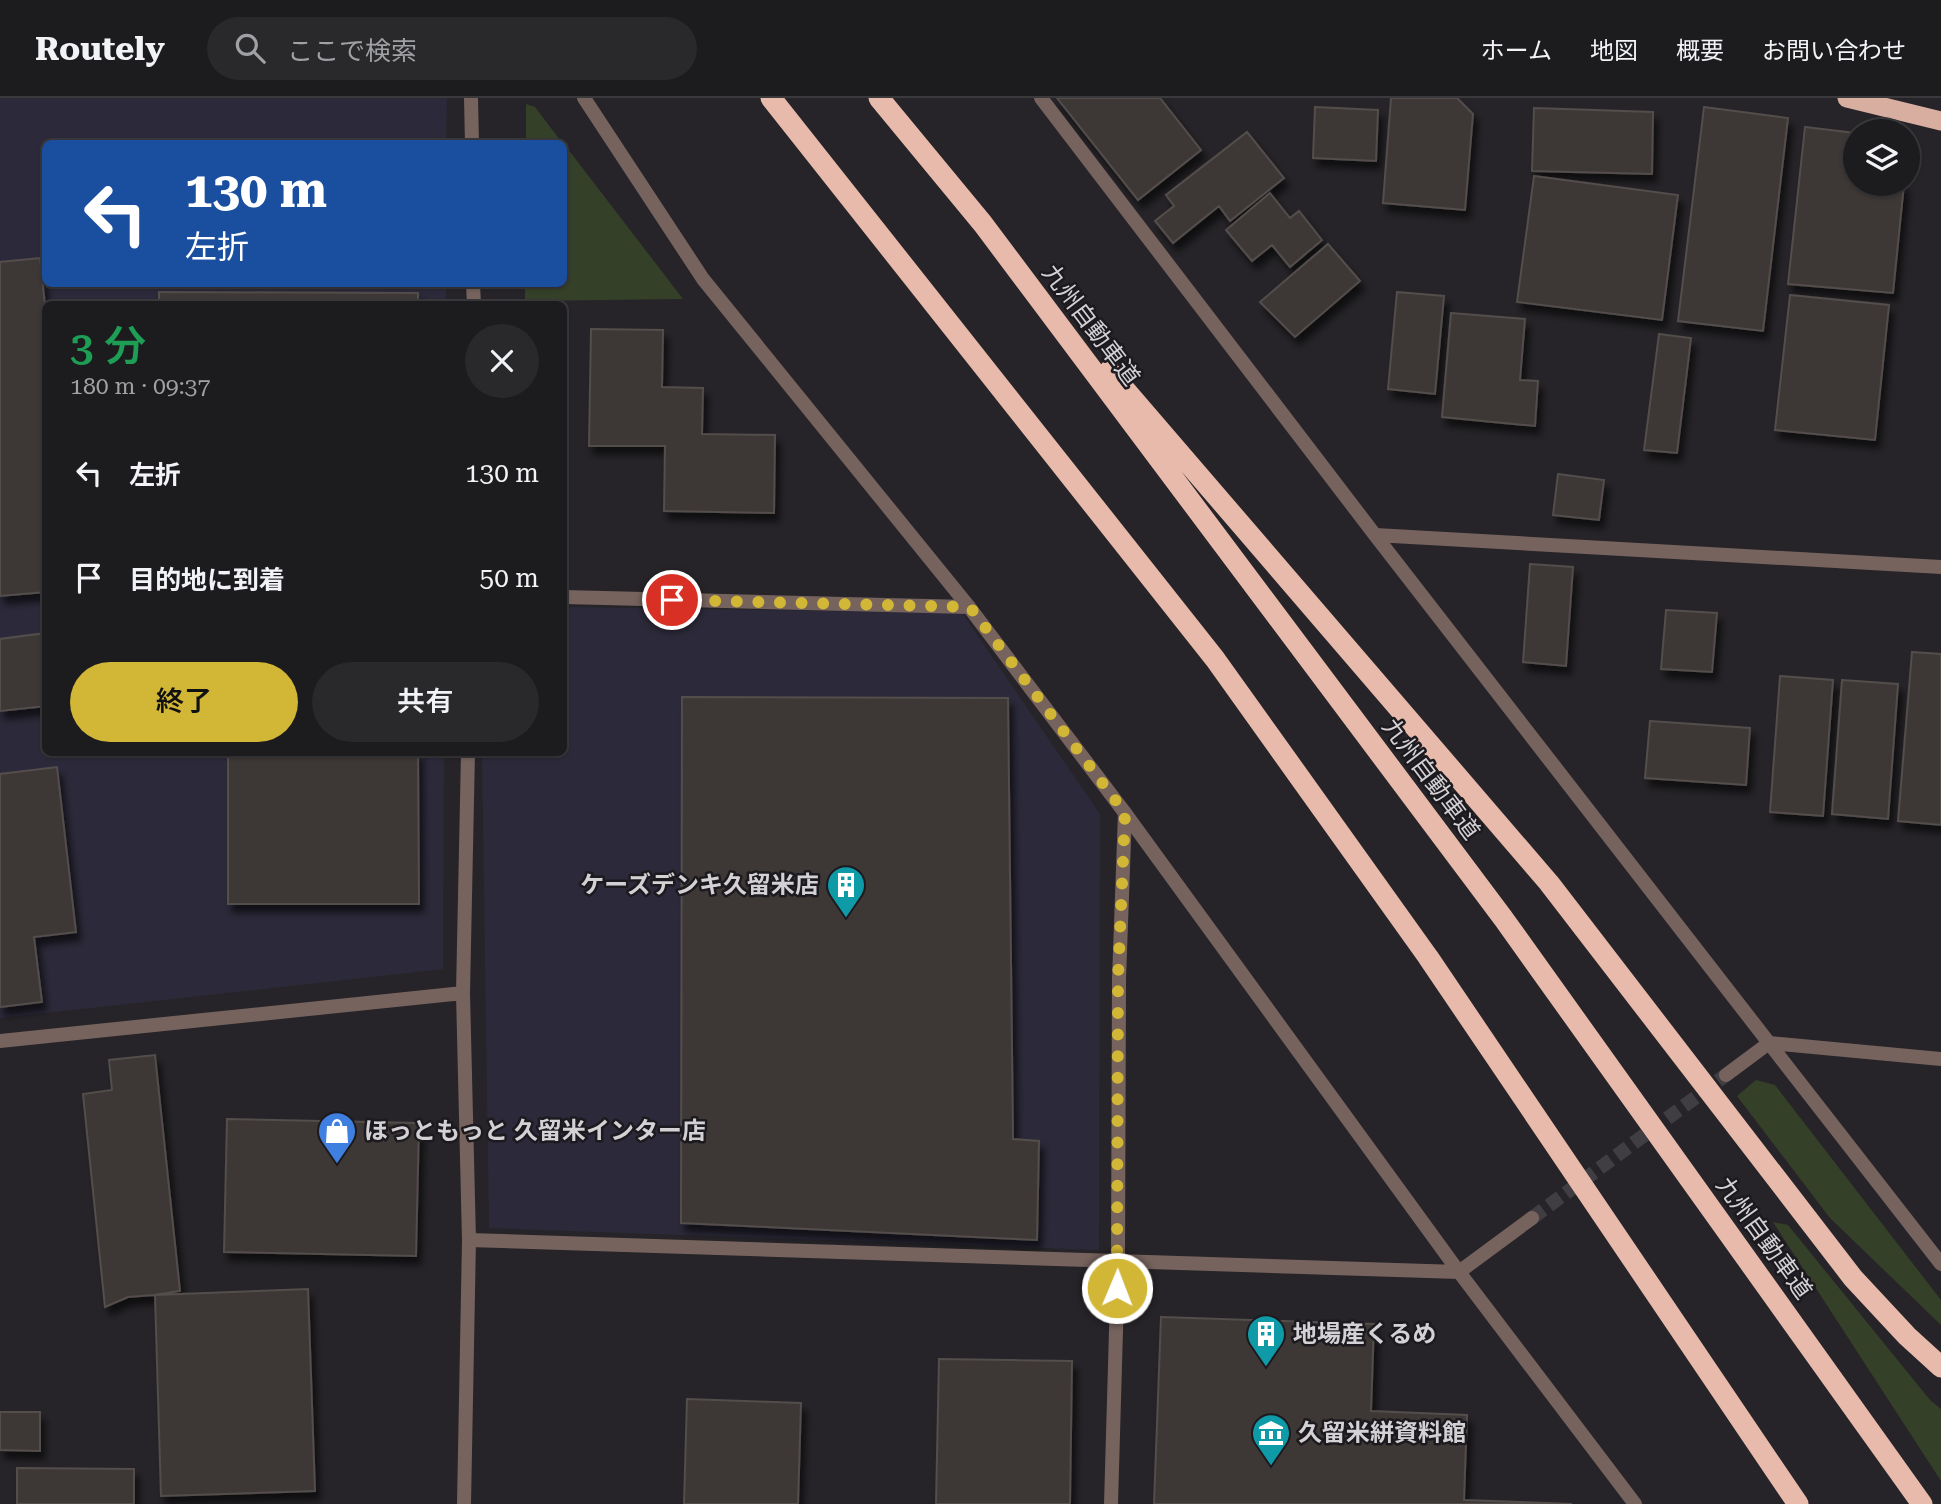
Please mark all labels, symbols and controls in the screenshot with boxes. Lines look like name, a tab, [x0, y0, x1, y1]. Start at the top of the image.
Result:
search box	[207, 17, 697, 80]
text: Routely	[35, 29, 165, 68]
icon: search	[231, 29, 269, 67]
text: ここで検索	[287, 36, 417, 66]
text: ホーム	[1481, 37, 1552, 65]
text: 地図	[1590, 37, 1638, 65]
text: 概要	[1676, 37, 1724, 65]
text: お問い合わせ	[1762, 37, 1906, 65]
map controls	[1843, 119, 1920, 196]
button: layers	[1843, 119, 1920, 196]
text: 130 m	[185, 162, 327, 219]
icon: left	[70, 168, 161, 259]
text: 左折	[185, 228, 249, 266]
street label: 九州自動車道	[1036, 259, 1146, 391]
text: 3 分	[70, 322, 146, 371]
button: close	[465, 324, 539, 398]
text: 180 m · 09:37	[70, 373, 210, 400]
icon: left	[70, 454, 108, 492]
text: 130 m	[465, 458, 539, 488]
text: 左折	[129, 460, 181, 490]
icon: arrive	[70, 559, 108, 597]
text: 50 m	[480, 563, 539, 593]
text: 目的地に到着	[129, 565, 285, 595]
pin	[642, 570, 702, 630]
icon: arrive	[653, 581, 691, 619]
button: 終了	[70, 662, 298, 742]
button: 共有	[312, 662, 539, 742]
street label: 九州自動車道	[1376, 713, 1486, 845]
building icon: ケーズデンキ久留米店	[825, 864, 867, 919]
place label: ケーズデンキ久留米店	[580, 871, 819, 899]
shop icon: ほっともっと 久留米インター店	[316, 1110, 358, 1165]
place label: ほっともっと 久留米インター店	[364, 1117, 706, 1145]
street label: 九州自動車道	[1710, 1172, 1818, 1304]
position arrow	[1080, 1251, 1154, 1325]
building icon: 地場産くるめ	[1245, 1313, 1287, 1368]
place label: 地場産くるめ	[1293, 1320, 1437, 1348]
museum icon: 久留米絣資料館	[1250, 1412, 1292, 1467]
place label: 久留米絣資料館	[1298, 1419, 1466, 1447]

